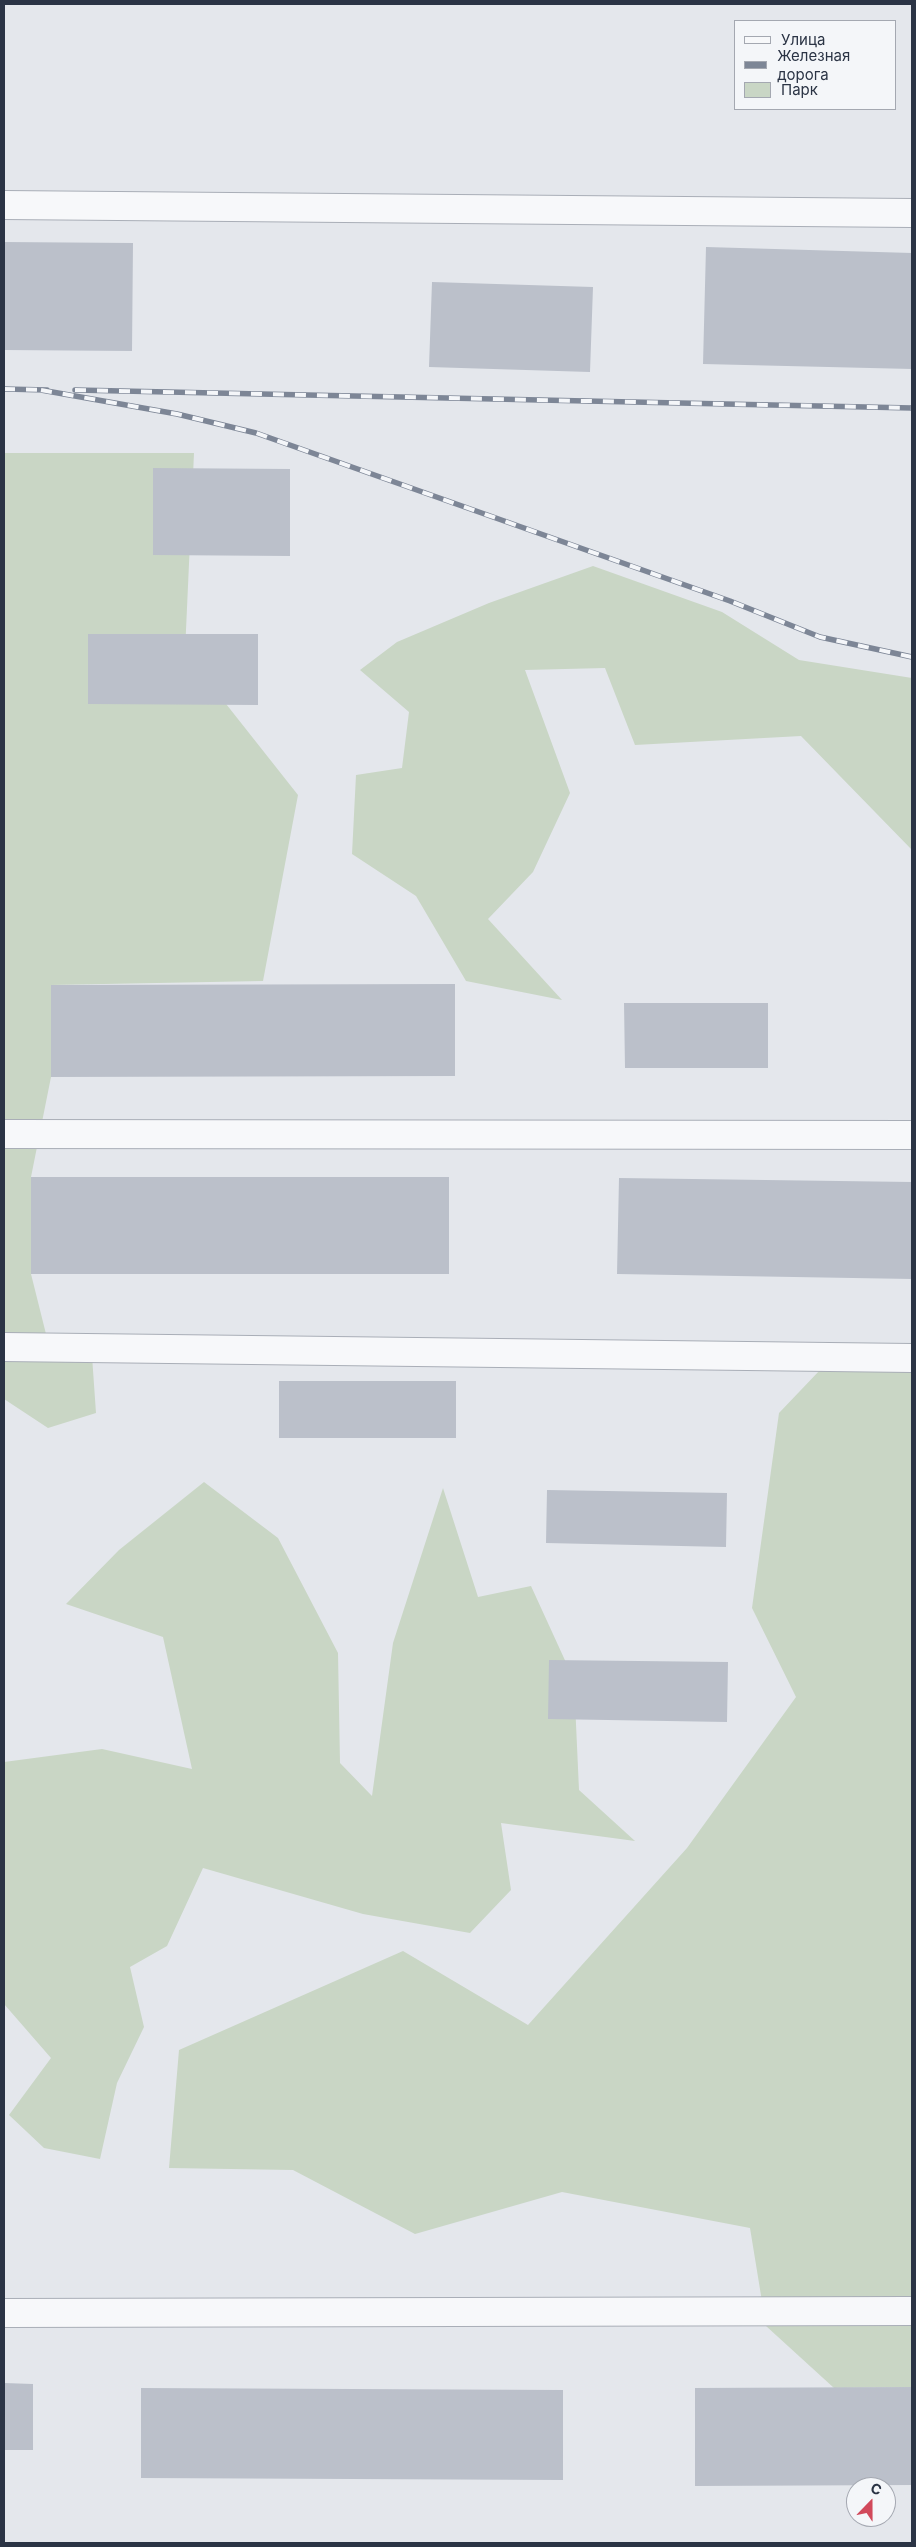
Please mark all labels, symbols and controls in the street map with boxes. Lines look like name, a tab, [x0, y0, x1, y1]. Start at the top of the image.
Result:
legend	[734, 20, 896, 110]
text: Улица	[781, 30, 825, 49]
text: Железная дорога	[777, 46, 850, 84]
text: Парк	[781, 80, 818, 99]
north arrow	[846, 2477, 896, 2527]
text: С	[868, 2479, 884, 2498]

